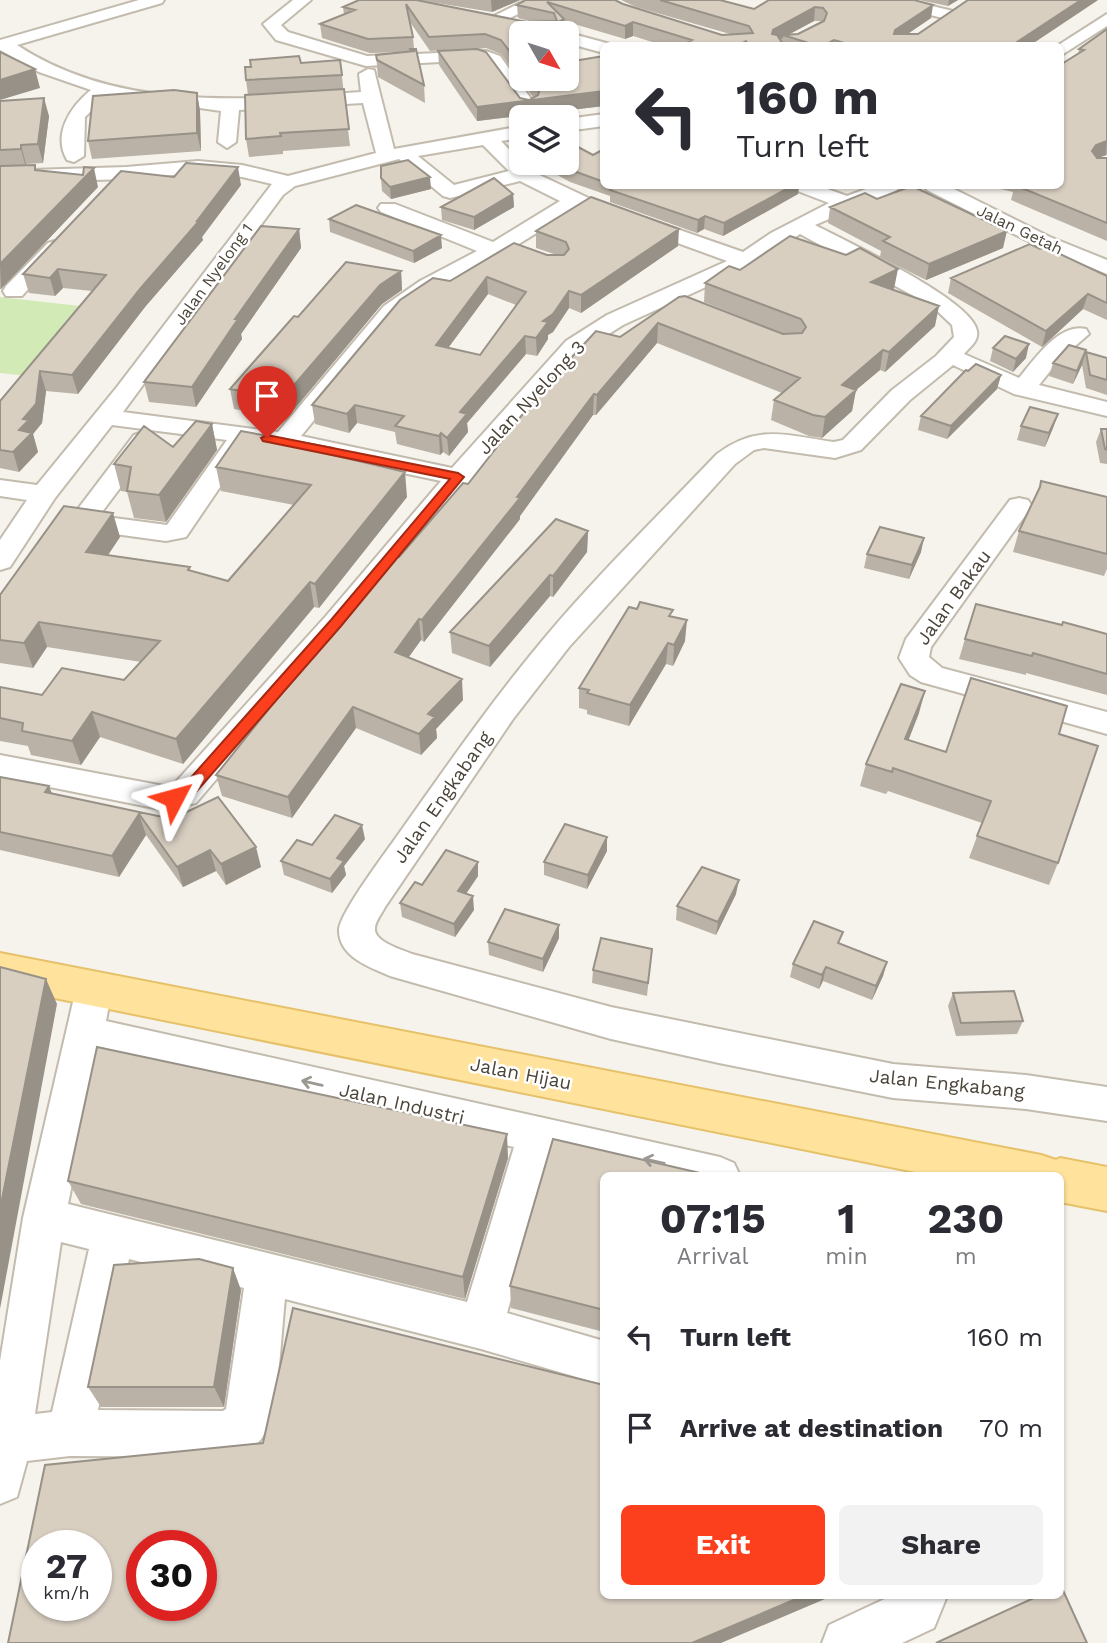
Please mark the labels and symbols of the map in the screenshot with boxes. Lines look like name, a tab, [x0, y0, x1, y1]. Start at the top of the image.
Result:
north arrow	[509, 21, 579, 91]
street label: Jalan Getah	[974, 200, 1066, 258]
street label: Jalan Nyelong 1	[170, 220, 257, 329]
street label: Jalan Nyelong 3	[473, 336, 590, 459]
pin	[237, 366, 297, 438]
street label: Jalan Bakau	[911, 545, 996, 649]
street label: Jalan Engkabang	[388, 726, 497, 868]
position arrow	[137, 761, 211, 835]
street label: Jalan Hijau	[468, 1052, 573, 1095]
street label: Jalan Engkabang	[868, 1064, 1027, 1103]
one-way arrow	[302, 1076, 324, 1089]
street label: Jalan Industri	[337, 1078, 467, 1129]
one-way arrow	[643, 1153, 666, 1167]
speed limit sign: 30	[126, 1530, 217, 1621]

